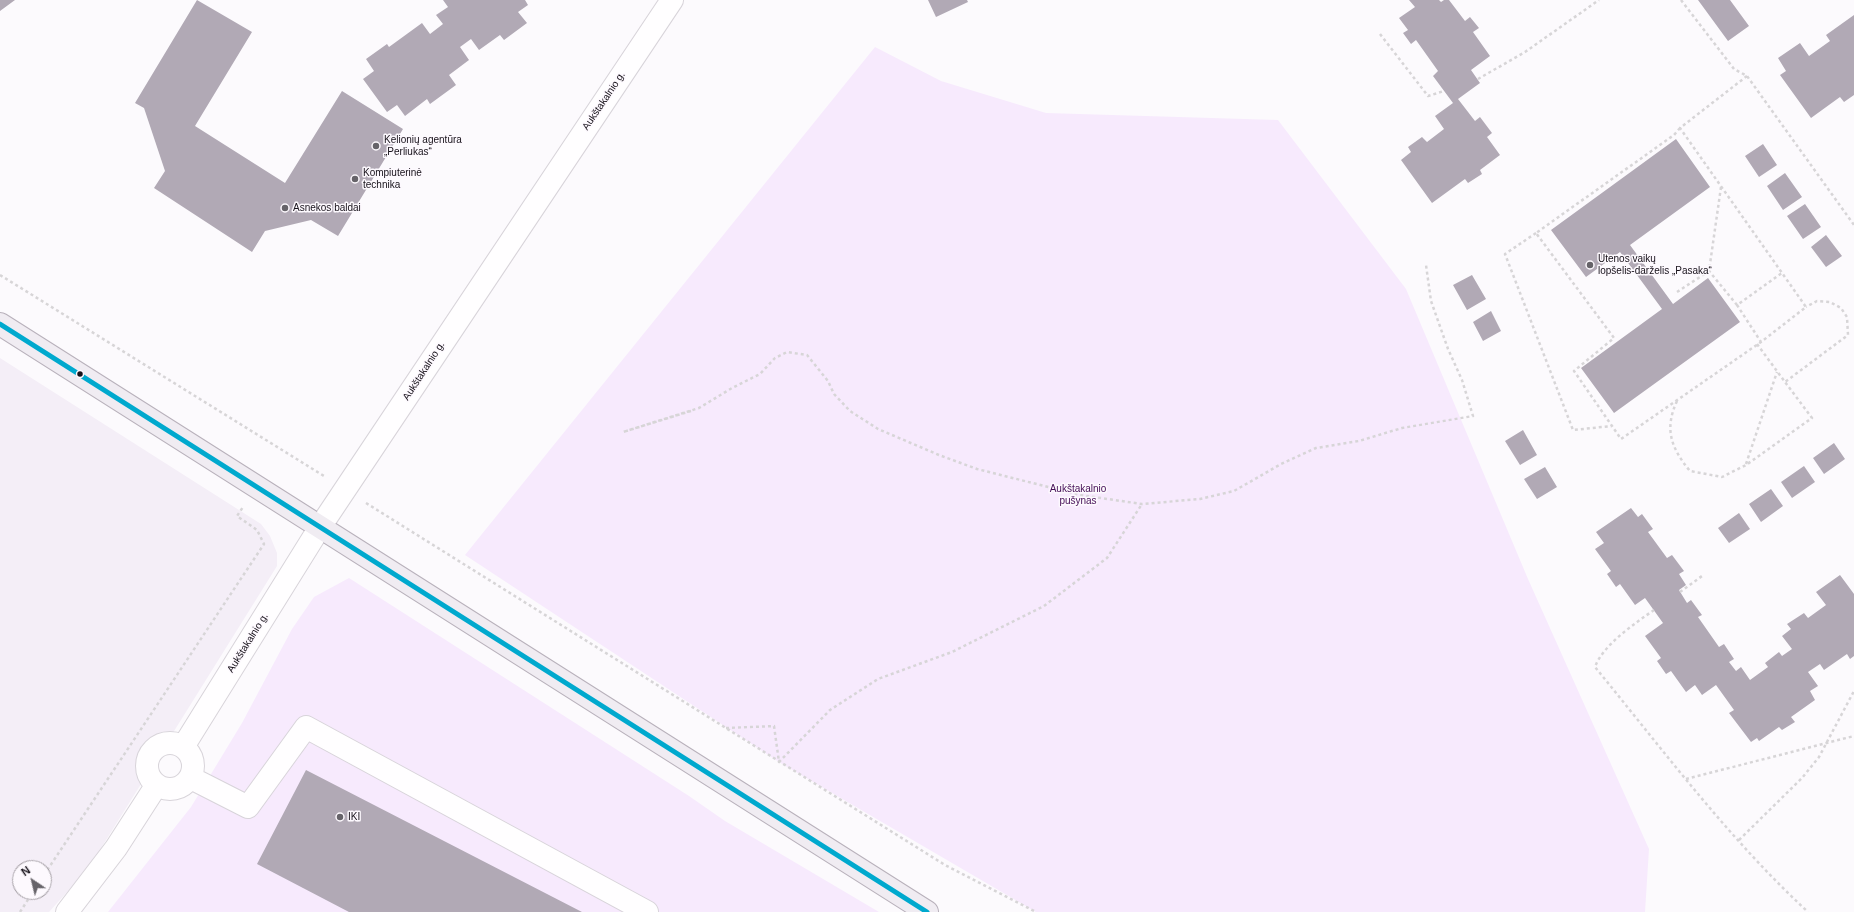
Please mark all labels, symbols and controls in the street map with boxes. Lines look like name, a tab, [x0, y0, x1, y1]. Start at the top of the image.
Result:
street label: Aukštakalnio g.	[580, 70, 628, 132]
place label: Kelionių agentūra „Perliukas“	[384, 134, 462, 158]
marker: Kelionių agentūra „Perliukas“	[371, 141, 381, 151]
place label: Kompiuterinė technika	[363, 167, 422, 190]
marker: Kompiuterinė technika	[350, 174, 360, 184]
place label: Asnekos baldai	[293, 202, 361, 214]
marker: Asnekos baldai	[280, 203, 290, 213]
place label: Utenos vaikų lopšelis-darželis „Pasaka“	[1598, 253, 1712, 276]
marker: Utenos vaikų lopšelis-darželis „Pasaka“	[1585, 260, 1595, 270]
street label: Aukštakalnio g.	[400, 339, 448, 403]
unlabelled marker	[75, 369, 85, 379]
park label: Aukštakalnio pušynas	[1050, 483, 1106, 506]
street label: Aukštakalnio g.	[225, 611, 271, 675]
place label: IKI	[348, 811, 360, 823]
marker: IKI	[335, 812, 345, 822]
north arrow	[12, 860, 52, 900]
text: N	[19, 864, 32, 878]

